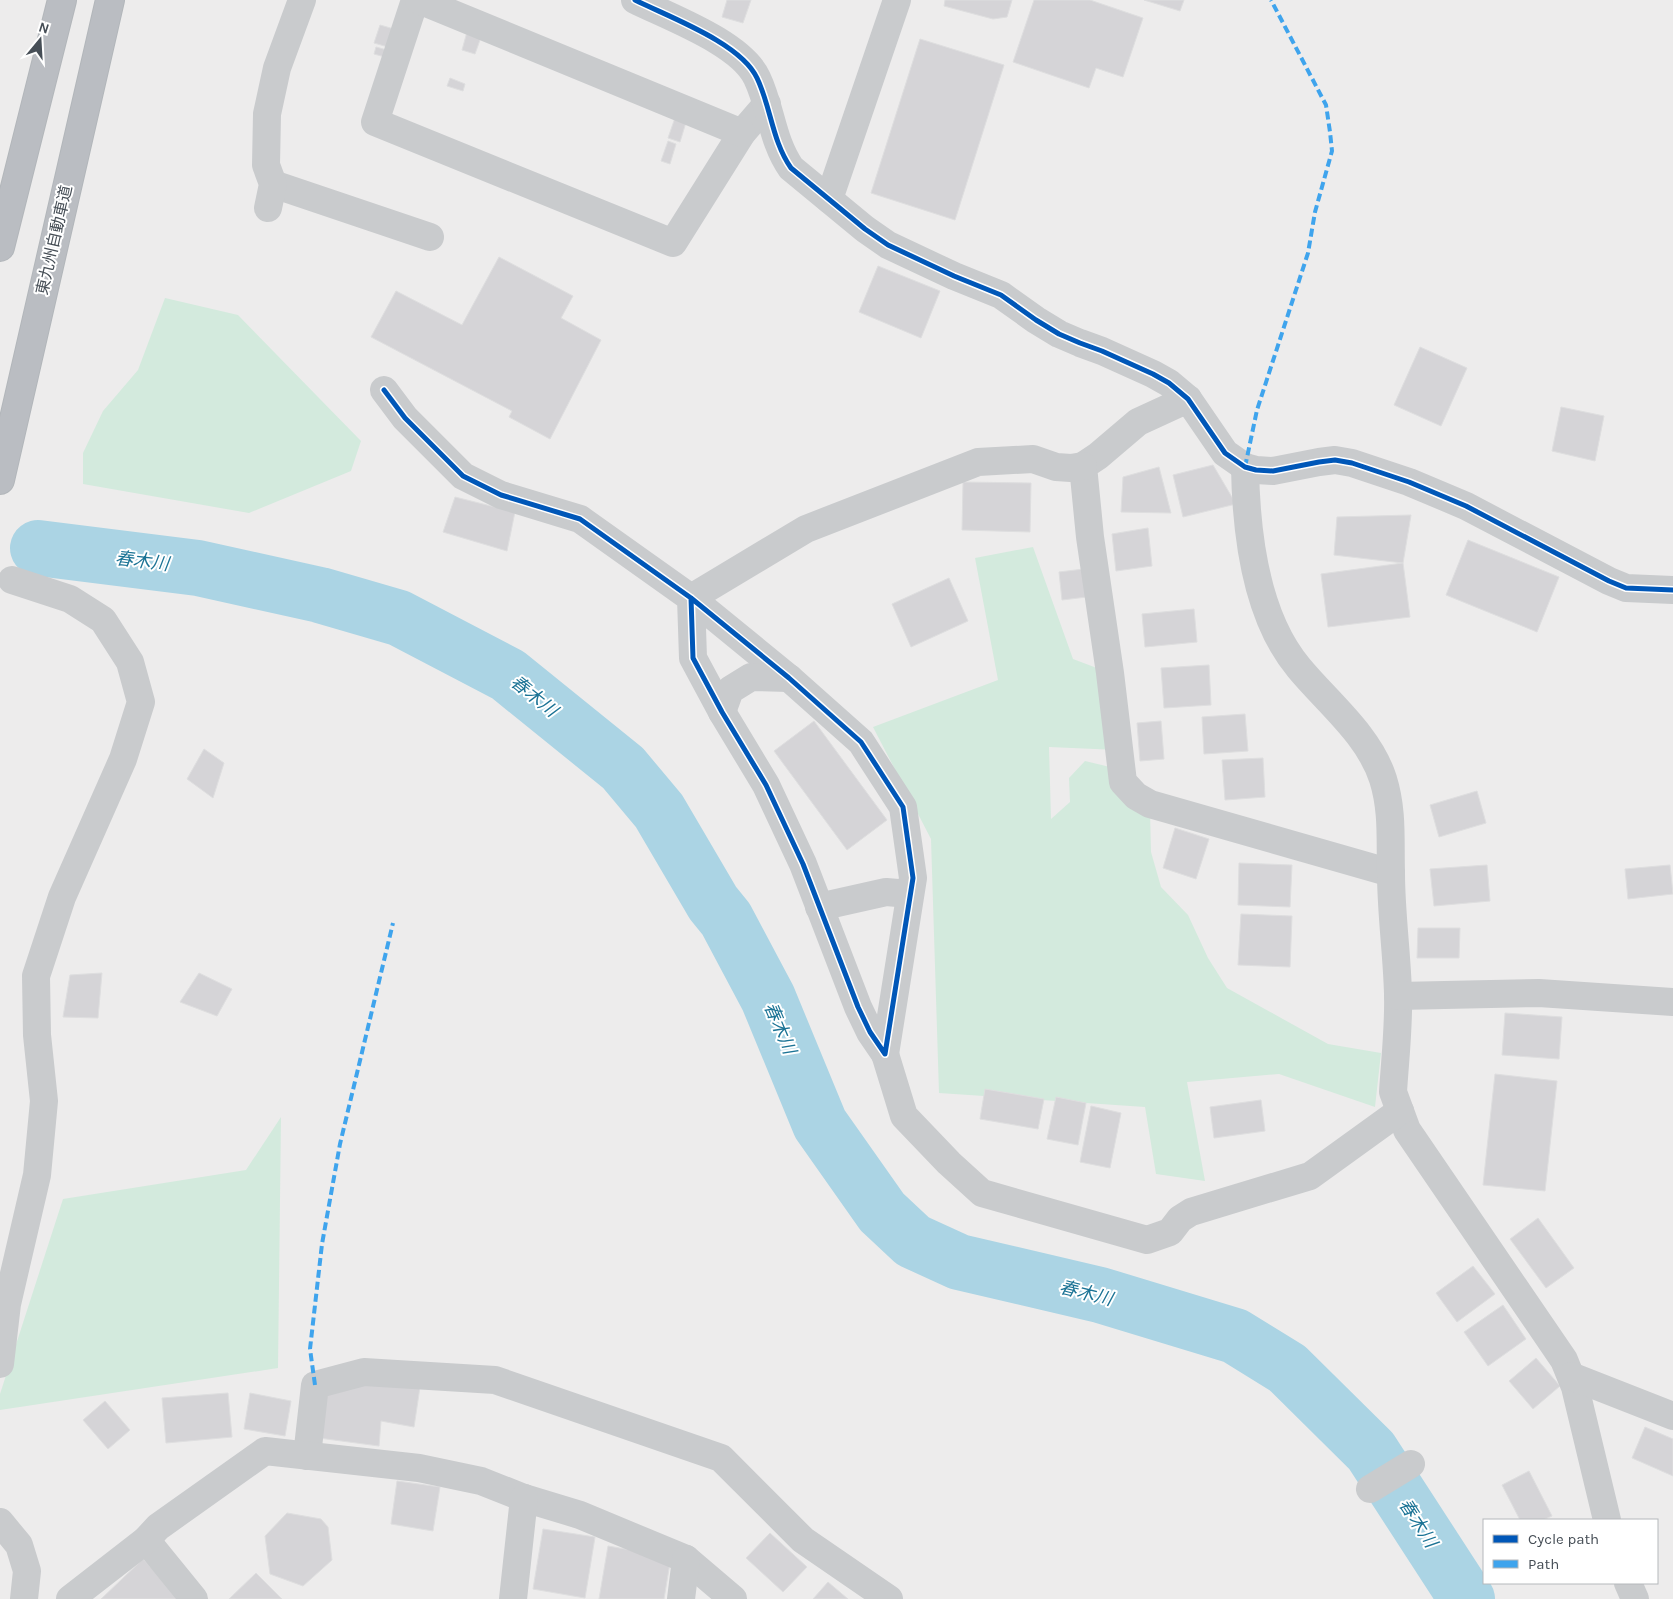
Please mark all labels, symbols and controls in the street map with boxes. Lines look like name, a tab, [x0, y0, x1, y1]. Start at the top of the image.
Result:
north arrow	[15, 15, 65, 65]
text: N	[36, 18, 51, 38]
street label: 東九州自動車道	[32, 183, 76, 297]
water label: 春木川	[114, 547, 172, 575]
water label: 春木川	[506, 670, 563, 723]
water label: 春木川	[759, 999, 801, 1059]
water label: 春木川	[1057, 1276, 1117, 1311]
water label: 春木川	[1394, 1494, 1443, 1553]
legend	[1483, 1519, 1658, 1584]
text: Cycle path	[1528, 1530, 1599, 1548]
text: Path	[1528, 1555, 1559, 1573]

